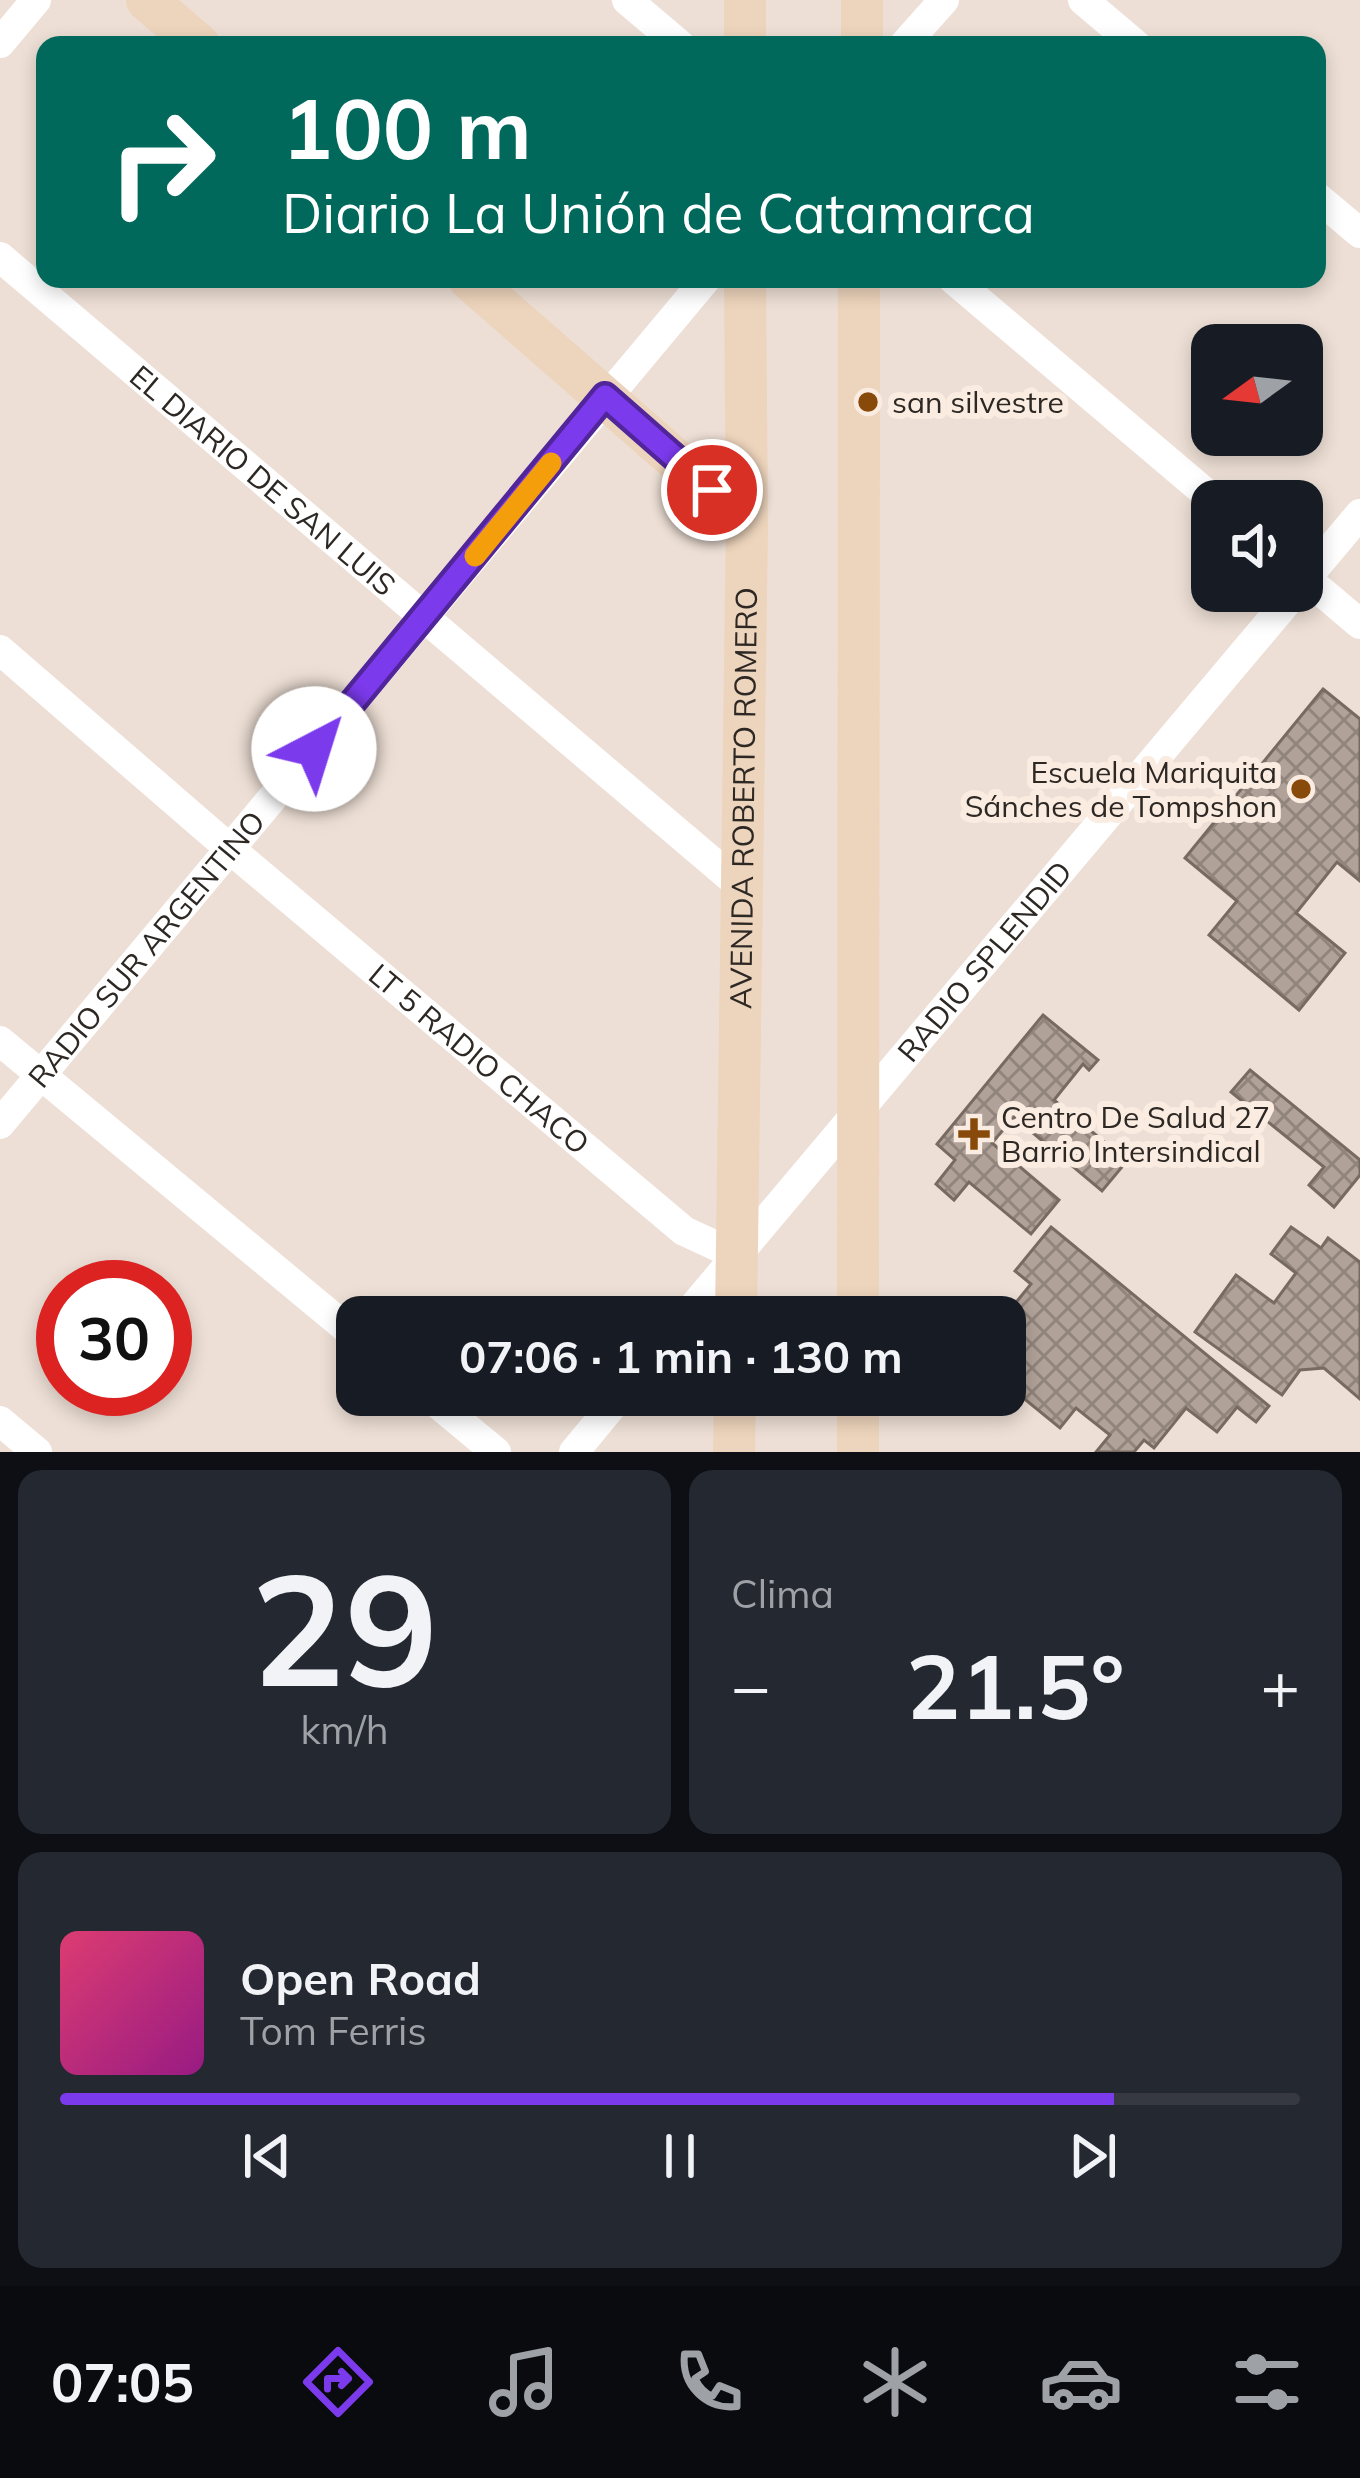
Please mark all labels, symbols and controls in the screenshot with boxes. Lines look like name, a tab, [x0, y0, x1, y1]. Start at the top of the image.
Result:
text: 100 m	[282, 75, 532, 180]
icon: right	[84, 84, 240, 240]
text: Diario La Unión de Catamarca	[282, 179, 1035, 247]
north arrow	[1191, 324, 1323, 456]
map controls	[1191, 324, 1323, 612]
street label: EL DIARIO DE SAN LUIS	[122, 357, 404, 604]
place label: san silvestre	[892, 383, 1064, 421]
marker: san silvestre	[855, 389, 881, 415]
pin	[661, 439, 763, 541]
icon: arrive	[679, 457, 745, 523]
button: sound	[1191, 480, 1323, 612]
street label: AVENIDA ROBERTO ROMERO	[721, 587, 765, 1009]
position arrow	[251, 686, 377, 812]
place label: Escuela Mariquita Sánches de Tompshon	[965, 753, 1277, 825]
marker: Escuela Mariquita Sánches de Tompshon	[1288, 776, 1314, 802]
street label: RADIO SUR ARGENTINO	[20, 803, 273, 1095]
street label: RADIO SPLENDID	[889, 853, 1080, 1069]
street label: LT 5 RADIO CHACO	[361, 955, 597, 1162]
place label: Centro De Salud 27 Barrio Intersindical	[1001, 1098, 1270, 1170]
marker: Centro De Salud 27 Barrio Intersindical	[958, 1118, 990, 1150]
speed limit sign: 30	[36, 1260, 192, 1416]
text: 07:06 · 1 min · 130 m	[459, 1328, 903, 1384]
text: 29	[251, 1529, 438, 1725]
text: Clima	[731, 1569, 834, 1618]
text: 21.5°	[906, 1629, 1125, 1742]
text: −	[731, 1644, 771, 1727]
text: +	[1260, 1644, 1300, 1727]
text: km/h	[300, 1705, 389, 1754]
text: Open Road	[240, 1950, 481, 2006]
text: Tom Ferris	[240, 2006, 427, 2055]
icon: previous	[234, 2123, 300, 2189]
icon: pause	[647, 2123, 713, 2189]
icon: next	[1060, 2123, 1126, 2189]
icon: directions	[296, 2340, 380, 2424]
icon: music	[482, 2340, 566, 2424]
icon: phone	[667, 2340, 751, 2424]
icon: climate	[853, 2340, 937, 2424]
icon: car	[1039, 2340, 1123, 2424]
icon: filters	[1225, 2340, 1309, 2424]
text: 07:05	[51, 2348, 194, 2416]

